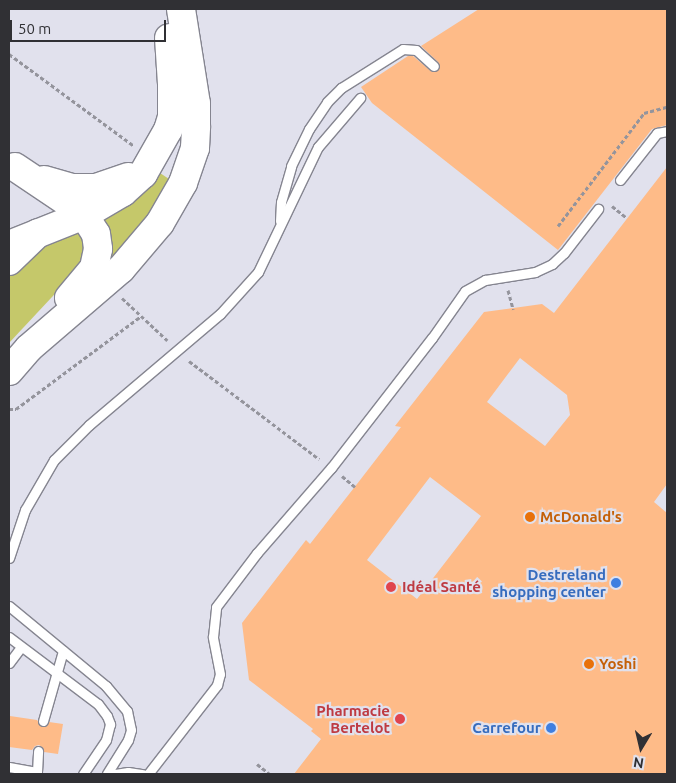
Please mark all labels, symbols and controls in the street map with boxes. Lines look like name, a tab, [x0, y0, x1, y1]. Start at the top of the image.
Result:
scale bar	[12, 10, 169, 42]
text: 50 m	[18, 20, 51, 37]
place label: McDonald's	[540, 508, 622, 526]
marker: McDonald's	[524, 511, 536, 523]
place label: Destreland shopping center	[492, 565, 606, 600]
marker: Destreland shopping center	[610, 577, 622, 589]
place label: Idéal Santé	[402, 578, 481, 596]
marker: Idéal Santé	[384, 580, 398, 594]
place label: Yoshi	[599, 655, 637, 673]
marker: Yoshi	[583, 658, 595, 670]
place label: Pharmacie Bertelot	[316, 701, 390, 736]
marker: Pharmacie Bertelot	[394, 713, 406, 725]
place label: Carrefour	[472, 719, 541, 737]
marker: Carrefour	[545, 722, 557, 734]
north arrow	[616, 723, 666, 773]
text: N	[632, 754, 645, 772]

